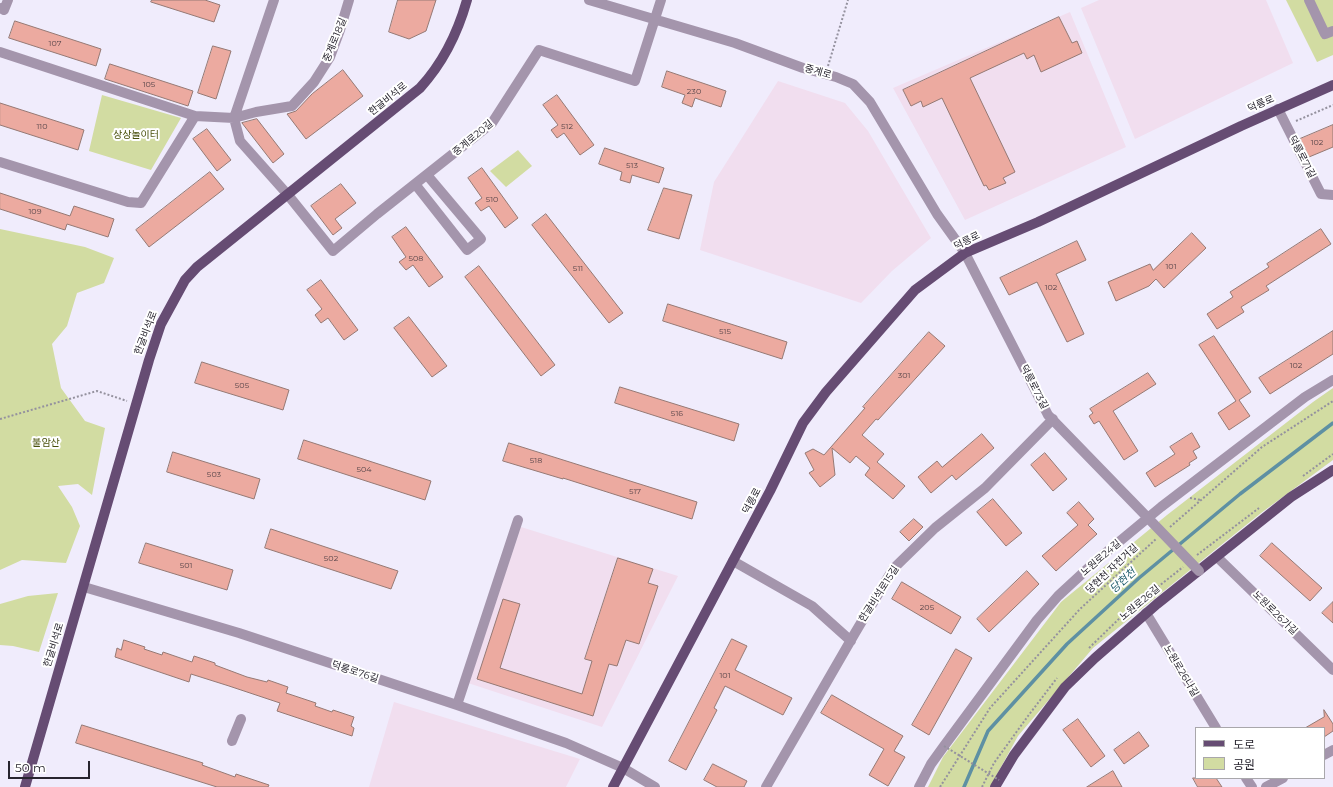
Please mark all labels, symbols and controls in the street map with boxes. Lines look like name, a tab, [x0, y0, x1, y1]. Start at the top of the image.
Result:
street label: 중계로18길	[321, 16, 349, 64]
house number: 107	[49, 39, 61, 49]
street label: 중계로	[803, 62, 833, 82]
house number: 105	[143, 80, 155, 90]
street label: 한글비석로	[366, 80, 410, 118]
house number: 230	[687, 87, 701, 97]
street label: 덕릉로	[1246, 93, 1276, 115]
street label: 중계로20길	[450, 118, 496, 158]
house number: 110	[36, 122, 48, 132]
house number: 512	[561, 122, 573, 132]
park label: 상상놀이터	[113, 129, 159, 141]
street label: 덕릉로71길	[1286, 134, 1318, 180]
house number: 102	[1311, 138, 1323, 148]
house number: 513	[626, 161, 638, 171]
house number: 510	[486, 195, 498, 205]
house number: 109	[28, 207, 42, 217]
street label: 덕릉로	[952, 229, 982, 253]
house number: 508	[409, 254, 423, 264]
house number: 101	[1165, 262, 1177, 272]
house number: 511	[573, 264, 583, 274]
house number: 102	[1045, 283, 1057, 293]
street label: 한글비석로	[132, 309, 160, 357]
house number: 515	[719, 327, 731, 337]
house number: 102	[1290, 361, 1302, 371]
street label: 덕릉로73길	[1018, 363, 1050, 411]
house number: 301	[898, 371, 910, 381]
house number: 505	[235, 381, 249, 391]
house number: 516	[671, 409, 683, 419]
park label: 불암산	[32, 437, 60, 449]
house number: 518	[530, 456, 542, 466]
house number: 504	[356, 465, 372, 475]
house number: 503	[207, 470, 221, 480]
street label: 덕릉로	[740, 486, 764, 516]
house number: 517	[629, 487, 641, 497]
street label: 노원로24길	[1079, 537, 1123, 579]
street label: 당현천 자전거길	[1083, 542, 1141, 596]
house number: 502	[324, 554, 338, 564]
house number: 501	[180, 561, 192, 571]
street label: 한글비석로15길	[856, 564, 902, 624]
water label: 당현천	[1107, 566, 1139, 596]
street label: 노원로26길	[1118, 583, 1162, 623]
street label: 노원로26가길	[1250, 589, 1300, 637]
house number: 205	[920, 603, 934, 613]
street label: 한글비석로	[42, 621, 66, 669]
street label: 노원로26나길	[1161, 643, 1201, 699]
street label: 덕릉로76길	[330, 659, 380, 685]
house number: 101	[719, 671, 731, 681]
legend	[1195, 727, 1325, 779]
text: 도로	[1233, 737, 1255, 752]
scale bar	[10, 753, 92, 779]
text: 공원	[1233, 757, 1255, 772]
text: 50 m	[15, 760, 46, 775]

